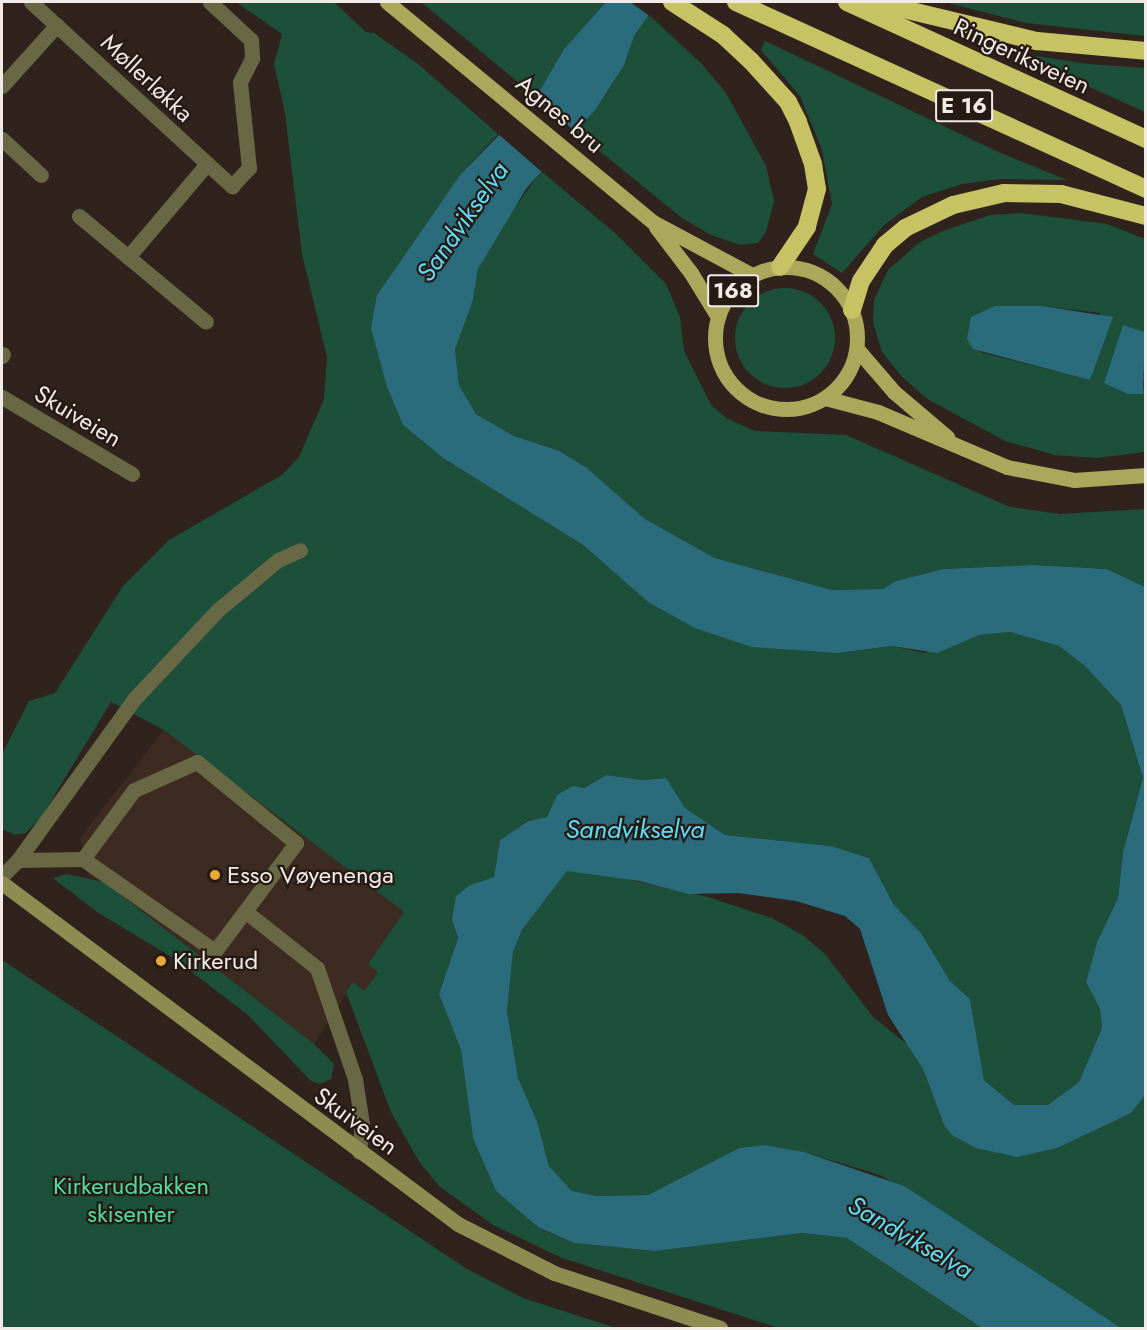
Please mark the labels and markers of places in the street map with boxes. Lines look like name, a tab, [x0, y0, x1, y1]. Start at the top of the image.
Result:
place label: Esso Vøyenenga	[227, 861, 394, 889]
marker: Esso Vøyenenga	[208, 868, 222, 882]
place label: Kirkerud	[173, 947, 258, 975]
marker: Kirkerud	[154, 954, 168, 968]

